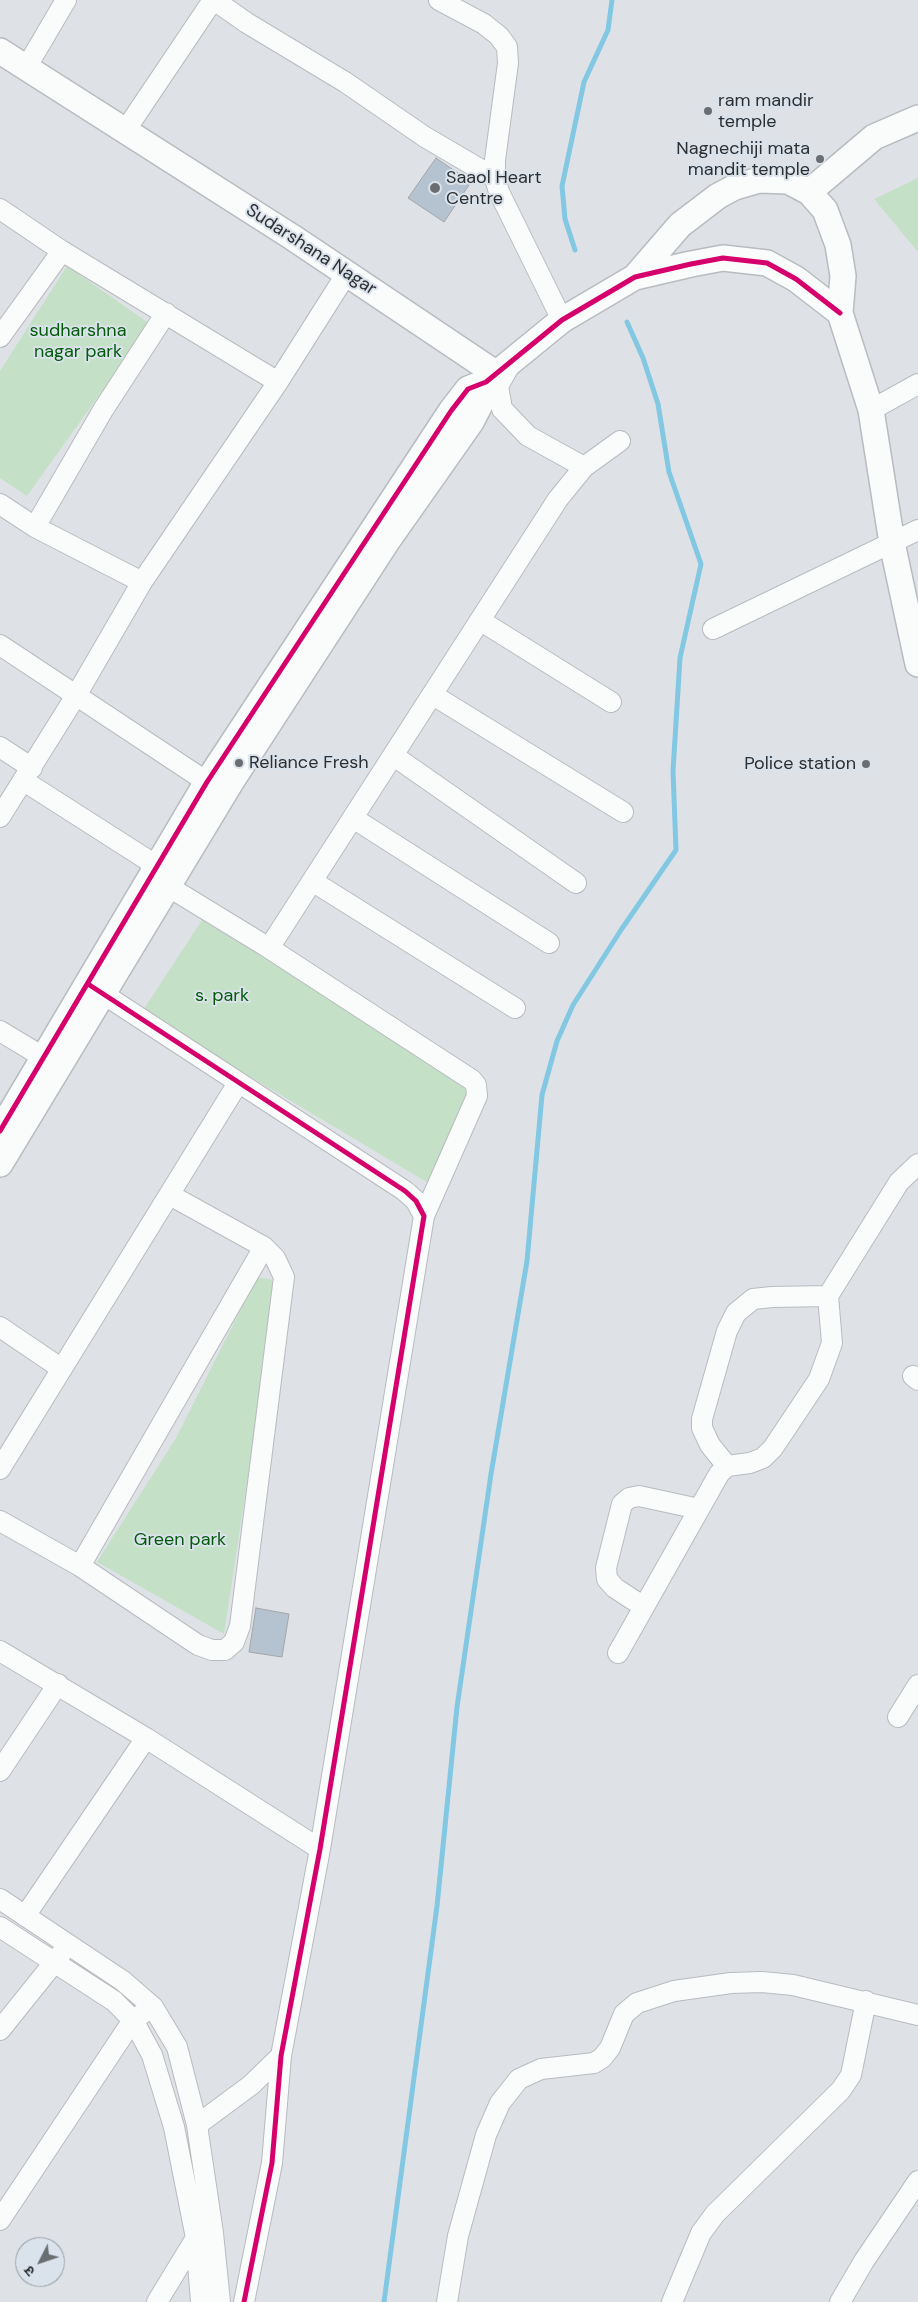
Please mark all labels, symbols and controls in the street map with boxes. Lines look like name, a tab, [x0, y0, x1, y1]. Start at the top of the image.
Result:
place label: ram mandir temple	[718, 90, 814, 132]
marker: ram mandir temple	[702, 105, 714, 117]
place label: Nagnechiji mata mandit temple	[676, 138, 810, 180]
marker: Nagnechiji mata mandit temple	[814, 153, 826, 165]
place label: Saaol Heart Centre	[446, 167, 541, 210]
marker: Saaol Heart Centre	[428, 181, 442, 195]
street label: Sudarshana Nagar	[242, 200, 380, 300]
park label: sudharshna nagar park	[30, 320, 126, 362]
place label: Reliance Fresh	[249, 752, 369, 774]
place label: Police station	[744, 753, 856, 775]
marker: Reliance Fresh	[233, 757, 245, 769]
marker: Police station	[860, 758, 872, 770]
park label: s. park	[195, 985, 249, 1007]
park label: Green park	[134, 1529, 226, 1551]
north arrow	[15, 2237, 65, 2287]
text: उ	[20, 2262, 39, 2280]

